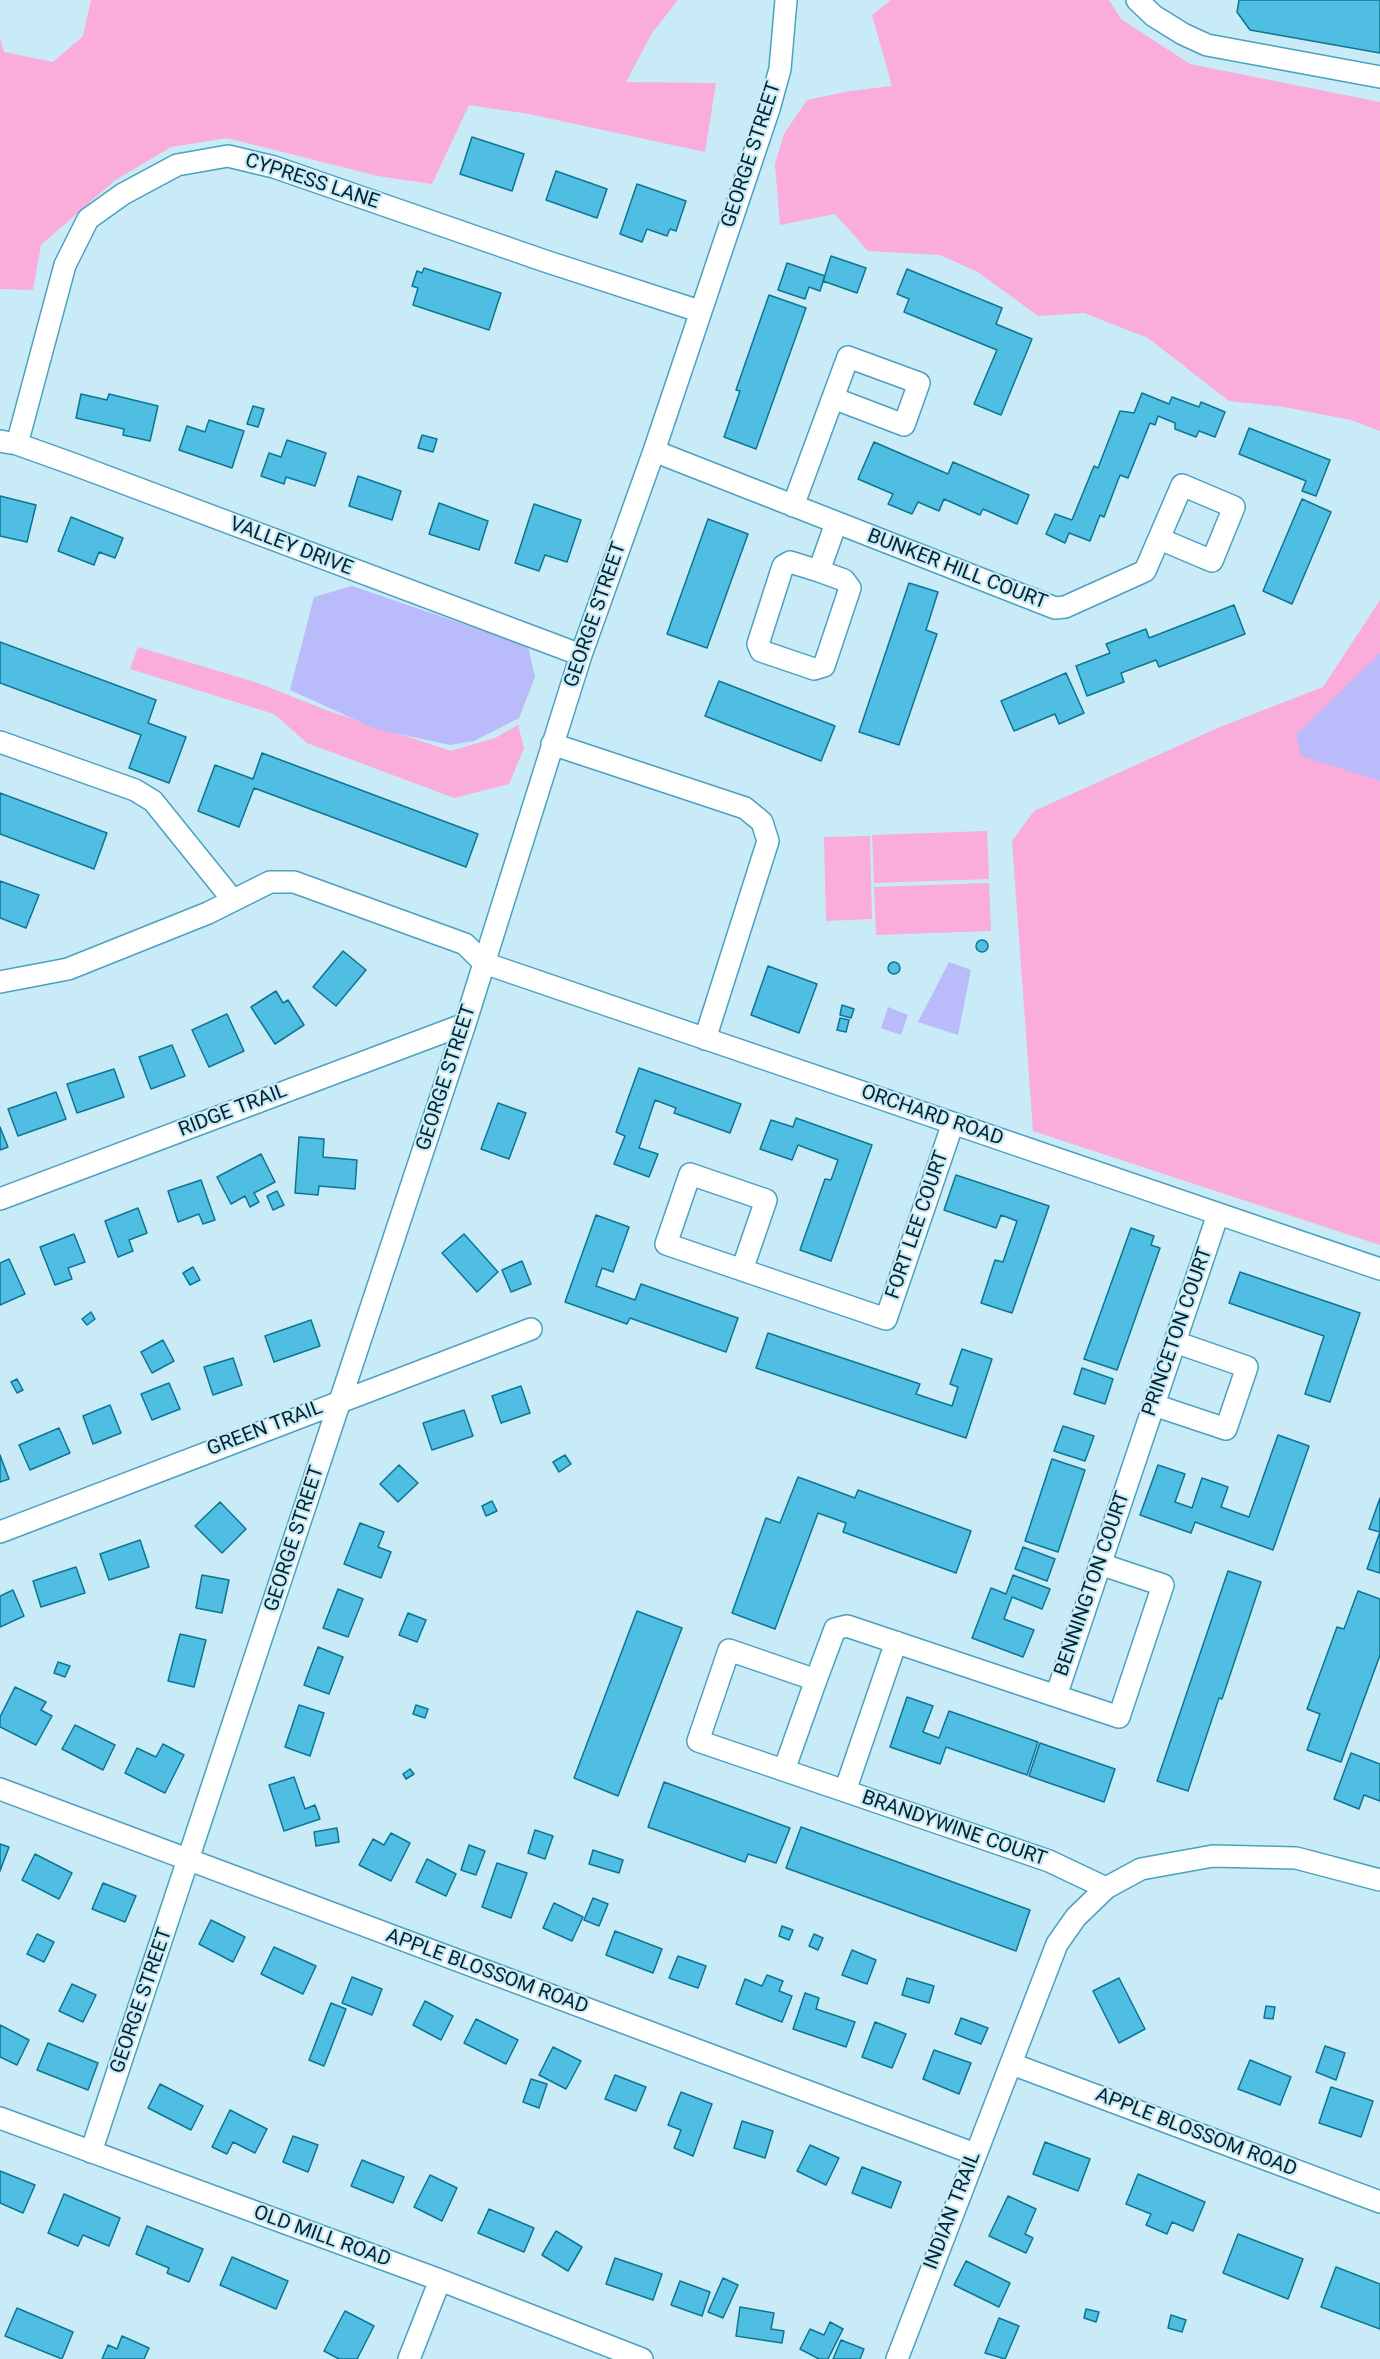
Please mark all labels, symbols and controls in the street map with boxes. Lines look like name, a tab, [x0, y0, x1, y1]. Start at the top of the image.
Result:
street label: GEORGE STREET	[717, 79, 787, 231]
street label: CYPRESS LANE	[242, 149, 382, 215]
street label: VALLEY DRIVE	[226, 513, 356, 581]
street label: BUNKER HILL COURT	[864, 525, 1050, 615]
street label: GEORGE STREET	[560, 539, 632, 691]
street label: GEORGE STREET	[412, 1002, 482, 1154]
street label: RIDGE TRAIL	[175, 1079, 291, 1143]
street label: ORCHARD ROAD	[858, 1080, 1006, 1152]
street label: FORT LEE COURT	[881, 1148, 955, 1302]
street label: PRINCETON COURT	[1138, 1244, 1218, 1420]
street label: GREEN TRAIL	[204, 1396, 326, 1462]
street label: GEORGE STREET	[260, 1463, 330, 1615]
street label: BENNINGTON COURT	[1050, 1489, 1136, 1679]
street label: BRANDYWINE COURT	[858, 1786, 1050, 1872]
street label: APPLE BLOSSOM ROAD	[382, 1924, 592, 2020]
street label: GEORGE STREET	[106, 1925, 178, 2077]
street label: APPLE BLOSSOM ROAD	[1092, 2084, 1300, 2182]
street label: INDIAN TRAIL	[920, 2149, 986, 2273]
street label: OLD MILL ROAD	[250, 2201, 394, 2273]

